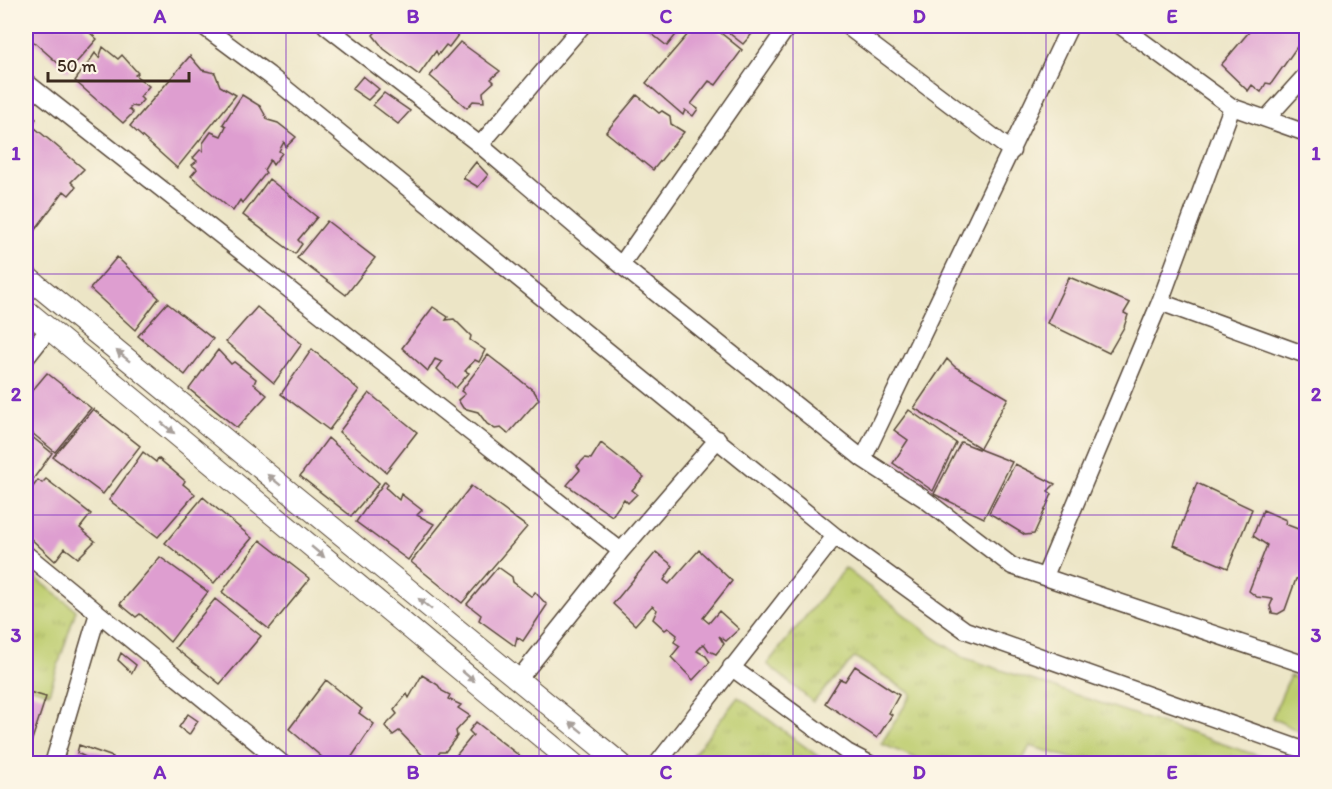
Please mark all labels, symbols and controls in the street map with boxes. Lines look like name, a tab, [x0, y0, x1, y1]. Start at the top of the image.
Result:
text: A	[153, 4, 167, 28]
text: B	[407, 4, 420, 28]
text: C	[660, 4, 673, 28]
text: D	[912, 4, 926, 28]
text: E	[1166, 4, 1178, 28]
scale bar	[48, 45, 189, 83]
text: 50 m	[57, 55, 97, 77]
text: 1	[11, 141, 21, 165]
text: 1	[1311, 141, 1321, 165]
one-way arrow	[115, 350, 131, 363]
text: 2	[11, 382, 22, 406]
text: 2	[1311, 382, 1322, 406]
one-way arrow	[160, 421, 176, 434]
one-way arrow	[267, 474, 282, 487]
one-way arrow	[310, 545, 325, 558]
one-way arrow	[417, 597, 433, 610]
text: 3	[11, 623, 22, 647]
text: 3	[1311, 623, 1322, 647]
one-way arrow	[461, 670, 476, 682]
one-way arrow	[568, 720, 584, 733]
text: A	[153, 760, 167, 784]
text: B	[407, 760, 420, 784]
text: C	[660, 760, 673, 784]
text: D	[912, 760, 926, 784]
text: E	[1166, 760, 1178, 784]

